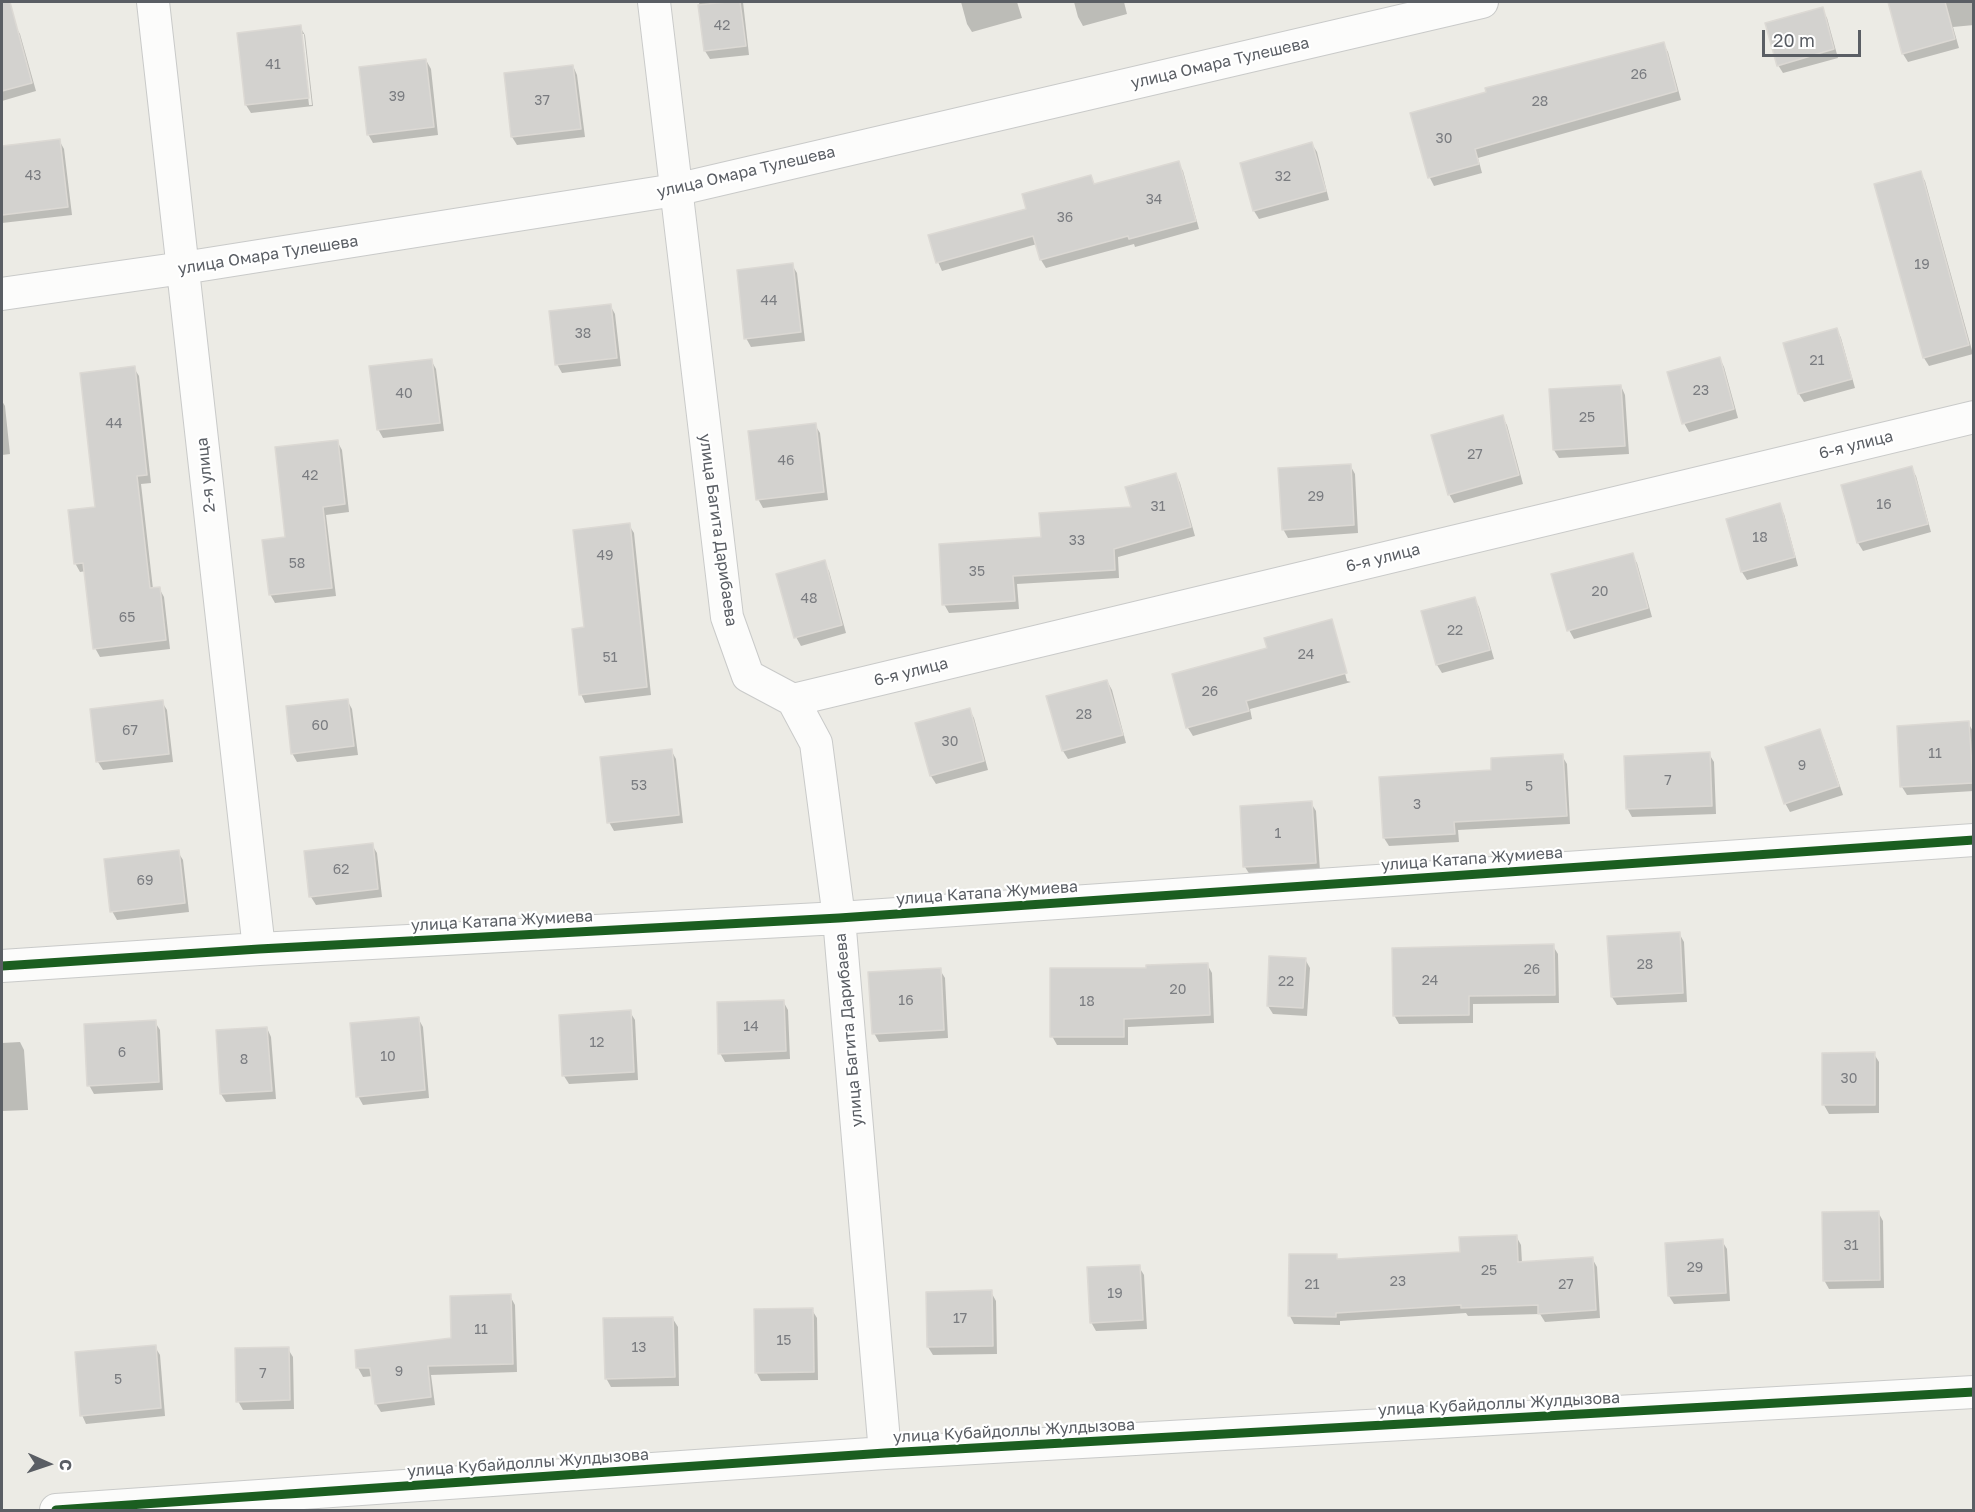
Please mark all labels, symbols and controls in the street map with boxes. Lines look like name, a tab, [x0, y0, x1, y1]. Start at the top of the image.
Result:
house number: 42	[714, 18, 730, 34]
scale bar	[1765, 18, 1864, 56]
text: 20 m	[1773, 29, 1815, 51]
street label: улица Омара Тулешева	[1129, 33, 1311, 93]
house number: 41	[265, 57, 281, 73]
house number: 26	[1631, 67, 1647, 83]
house number: 39	[389, 89, 405, 105]
house number: 37	[534, 93, 550, 109]
house number: 28	[1532, 94, 1548, 110]
house number: 30	[1436, 131, 1452, 147]
street label: улица Омара Тулешева	[655, 142, 837, 202]
house number: 43	[25, 168, 41, 184]
house number: 32	[1275, 169, 1291, 185]
house number: 34	[1146, 192, 1162, 208]
house number: 36	[1057, 210, 1073, 226]
street label: улица Омара Тулешева	[176, 231, 360, 279]
house number: 19	[1914, 257, 1930, 273]
house number: 44	[760, 293, 778, 309]
house number: 38	[575, 326, 591, 342]
house number: 21	[1810, 353, 1824, 369]
house number: 23	[1693, 383, 1709, 399]
house number: 40	[395, 386, 413, 402]
house number: 25	[1579, 410, 1595, 426]
house number: 44	[105, 416, 123, 432]
street label: 6-я улица	[1817, 427, 1895, 463]
street label: улица Багита Дарибаева	[695, 432, 741, 628]
street label: 2-я улица	[193, 437, 219, 513]
house number: 27	[1467, 447, 1483, 463]
house number: 46	[777, 453, 795, 469]
house number: 42	[302, 468, 318, 484]
house number: 29	[1308, 489, 1324, 505]
house number: 16	[1876, 497, 1892, 513]
house number: 31	[1151, 499, 1165, 515]
house number: 18	[1752, 530, 1768, 546]
house number: 33	[1069, 533, 1085, 549]
street label: 6-я улица	[1344, 540, 1422, 576]
house number: 49	[596, 548, 614, 564]
house number: 58	[289, 556, 305, 572]
house number: 35	[969, 564, 985, 580]
house number: 20	[1592, 584, 1608, 600]
house number: 48	[800, 591, 818, 607]
house number: 65	[119, 610, 135, 626]
house number: 22	[1447, 623, 1463, 639]
house number: 24	[1298, 647, 1314, 663]
house number: 51	[603, 650, 617, 666]
street label: 6-я улица	[872, 654, 950, 690]
house number: 26	[1202, 684, 1218, 700]
house number: 28	[1076, 707, 1092, 723]
house number: 60	[311, 718, 329, 734]
house number: 67	[122, 723, 138, 739]
house number: 30	[942, 734, 958, 750]
house number: 11	[1928, 746, 1942, 762]
house number: 9	[1798, 758, 1806, 774]
house number: 7	[1664, 773, 1672, 789]
house number: 53	[631, 778, 647, 794]
house number: 5	[1525, 779, 1533, 795]
house number: 3	[1413, 797, 1421, 813]
house number: 1	[1275, 826, 1281, 842]
street label: улица Катапа Жумиева	[1380, 843, 1564, 875]
house number: 62	[333, 862, 349, 878]
house number: 69	[137, 873, 153, 889]
street label: улица Катапа Жумиева	[895, 877, 1079, 909]
street label: улица Катапа Жумиева	[410, 907, 594, 935]
street label: улица Багита Дарибаева	[831, 932, 867, 1128]
house number: 28	[1637, 957, 1653, 973]
house number: 26	[1524, 962, 1540, 978]
house number: 24	[1422, 973, 1438, 989]
house number: 22	[1278, 974, 1294, 990]
house number: 20	[1170, 982, 1186, 998]
house number: 16	[898, 993, 914, 1009]
house number: 18	[1079, 994, 1095, 1010]
house number: 14	[743, 1019, 759, 1035]
house number: 12	[590, 1035, 604, 1051]
house number: 6	[118, 1045, 126, 1061]
house number: 10	[380, 1049, 396, 1065]
house number: 8	[240, 1052, 248, 1068]
house number: 30	[1841, 1071, 1857, 1087]
house number: 31	[1844, 1238, 1858, 1254]
house number: 29	[1687, 1260, 1703, 1276]
house number: 25	[1481, 1263, 1497, 1279]
house number: 23	[1390, 1274, 1406, 1290]
house number: 21	[1305, 1277, 1319, 1293]
house number: 27	[1558, 1277, 1574, 1293]
house number: 19	[1107, 1286, 1123, 1302]
house number: 17	[953, 1311, 967, 1327]
house number: 11	[474, 1322, 488, 1338]
house number: 15	[777, 1333, 791, 1349]
house number: 13	[632, 1340, 646, 1356]
house number: 9	[395, 1364, 403, 1380]
house number: 7	[259, 1366, 267, 1382]
house number: 5	[114, 1372, 122, 1388]
street label: улица Кубайдоллы Жулдызова	[1377, 1388, 1621, 1420]
street label: улица Кубайдоллы Жулдызова	[892, 1415, 1136, 1447]
north arrow	[18, 1434, 78, 1494]
street label: улица Кубайдоллы Жулдызова	[406, 1445, 650, 1481]
text: С	[56, 1459, 76, 1471]

